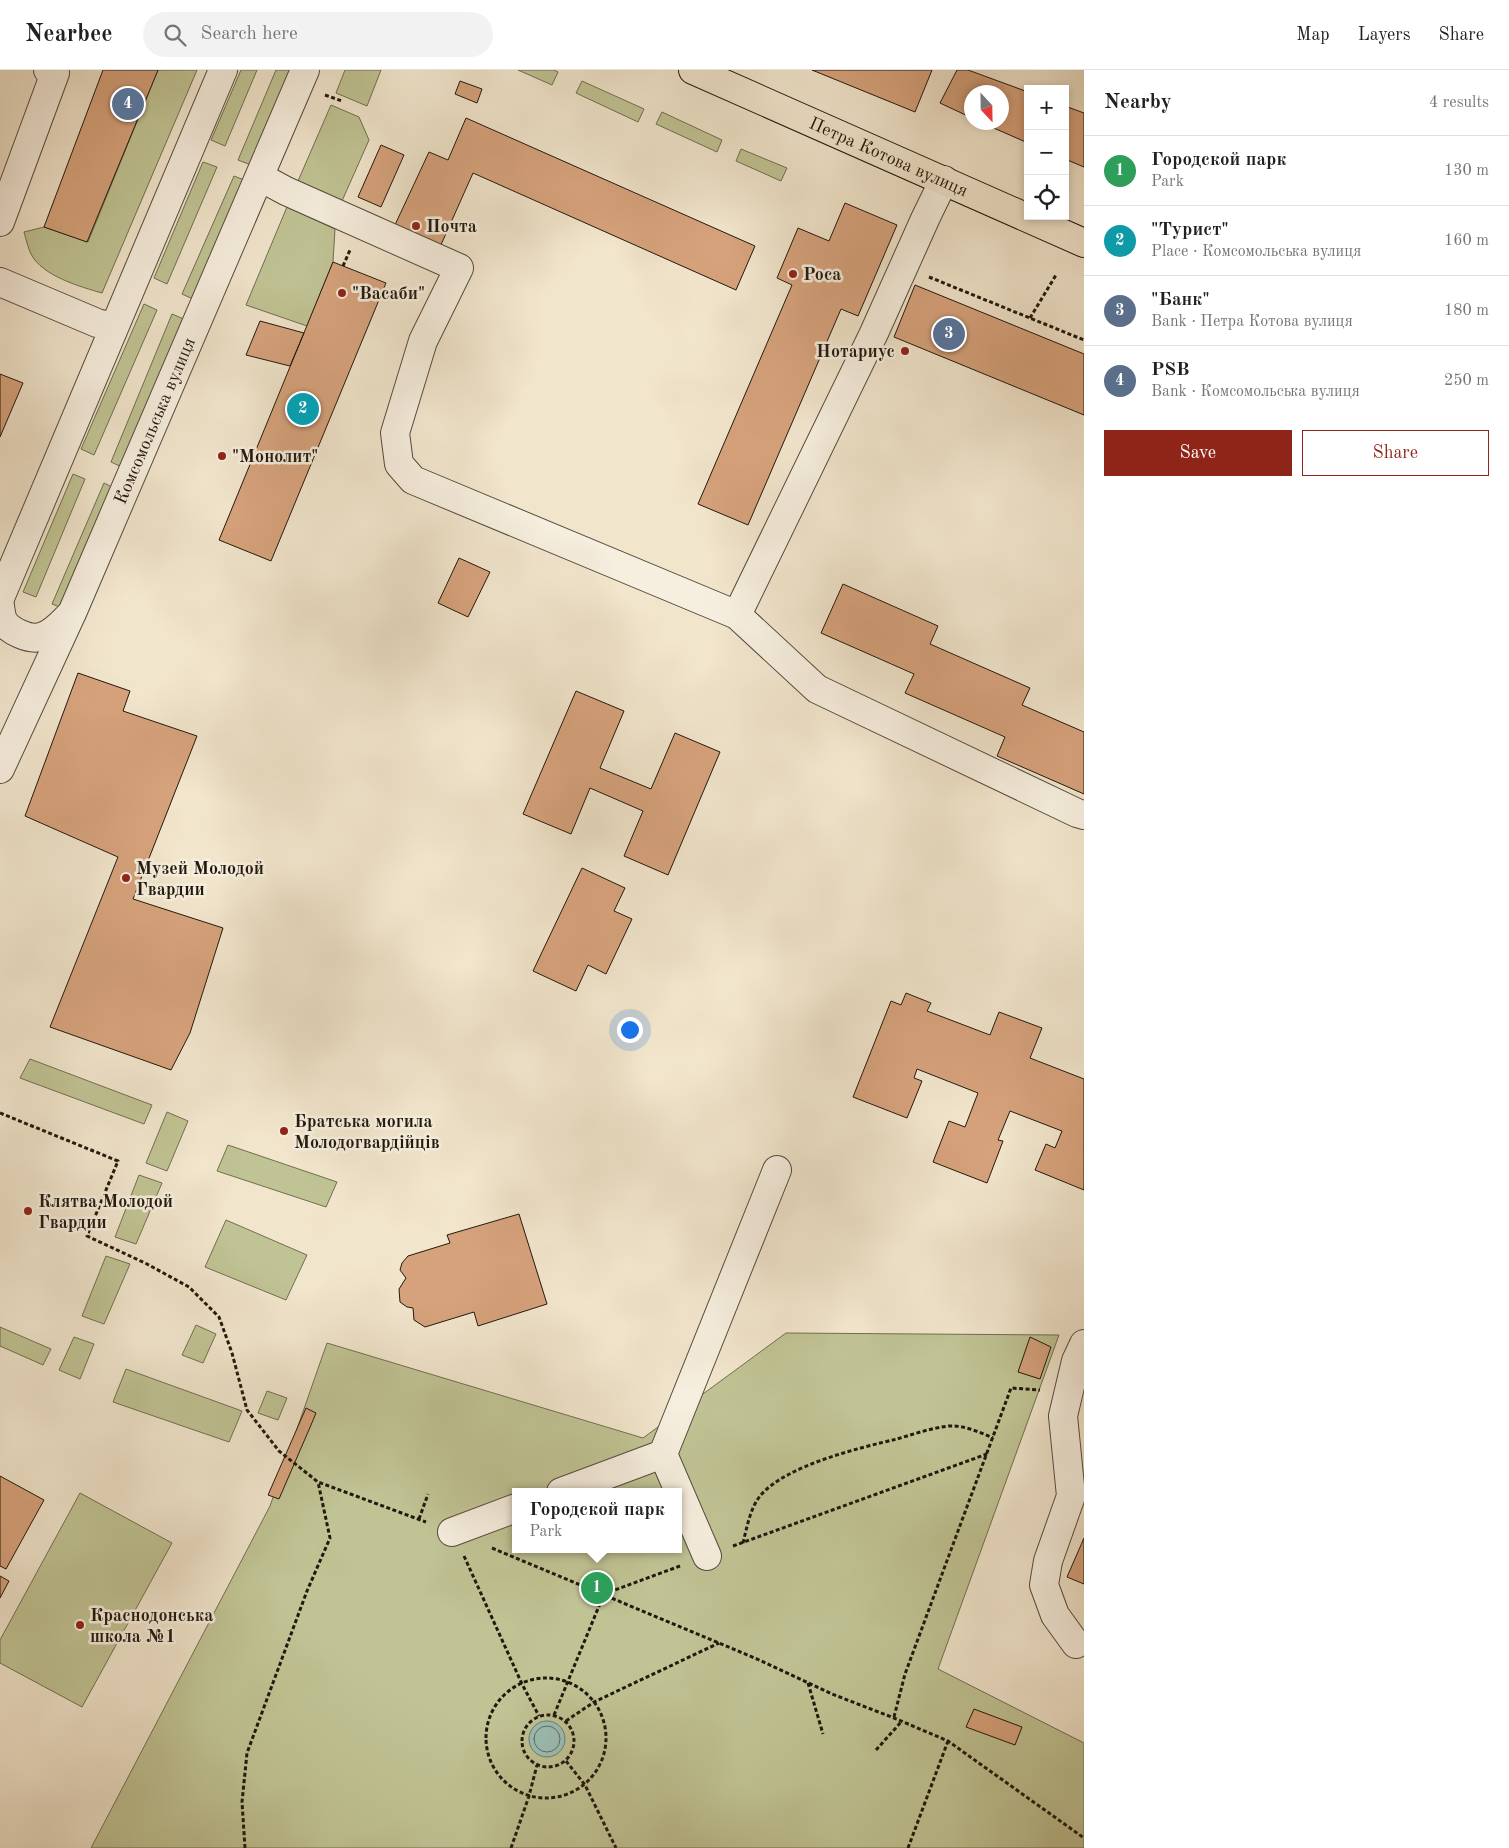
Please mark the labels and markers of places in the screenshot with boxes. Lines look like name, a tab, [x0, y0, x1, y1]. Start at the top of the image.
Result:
pin: 4	[112, 85, 144, 123]
place label: Почта	[426, 218, 477, 236]
marker: Почта	[410, 220, 422, 232]
place label: Роса	[803, 266, 841, 284]
marker: Роса	[787, 268, 799, 280]
place label: "Васаби"	[352, 285, 425, 303]
marker: "Васаби"	[336, 287, 348, 299]
pin: 3	[933, 315, 965, 353]
place label: Нотариус	[816, 343, 895, 361]
marker: Нотариус	[899, 345, 911, 357]
pin: 2	[287, 390, 319, 428]
place label: "Монолит"	[232, 448, 318, 466]
marker: "Монолит"	[216, 450, 228, 462]
place label: Музей Молодой Гвардии	[136, 860, 264, 899]
marker: Музей Молодой Гвардии	[120, 872, 132, 884]
place label: Братська могила Молодогвардійців	[294, 1113, 440, 1152]
marker: Братська могила Молодогвардійців	[278, 1125, 290, 1137]
place label: Клятва Молодой Гвардии	[38, 1193, 173, 1232]
marker: Клятва Молодой Гвардии	[22, 1205, 34, 1217]
pin: 1	[581, 1569, 613, 1607]
place label: Краснодонська школа №1	[90, 1607, 213, 1646]
marker: Краснодонська школа №1	[74, 1619, 86, 1631]

